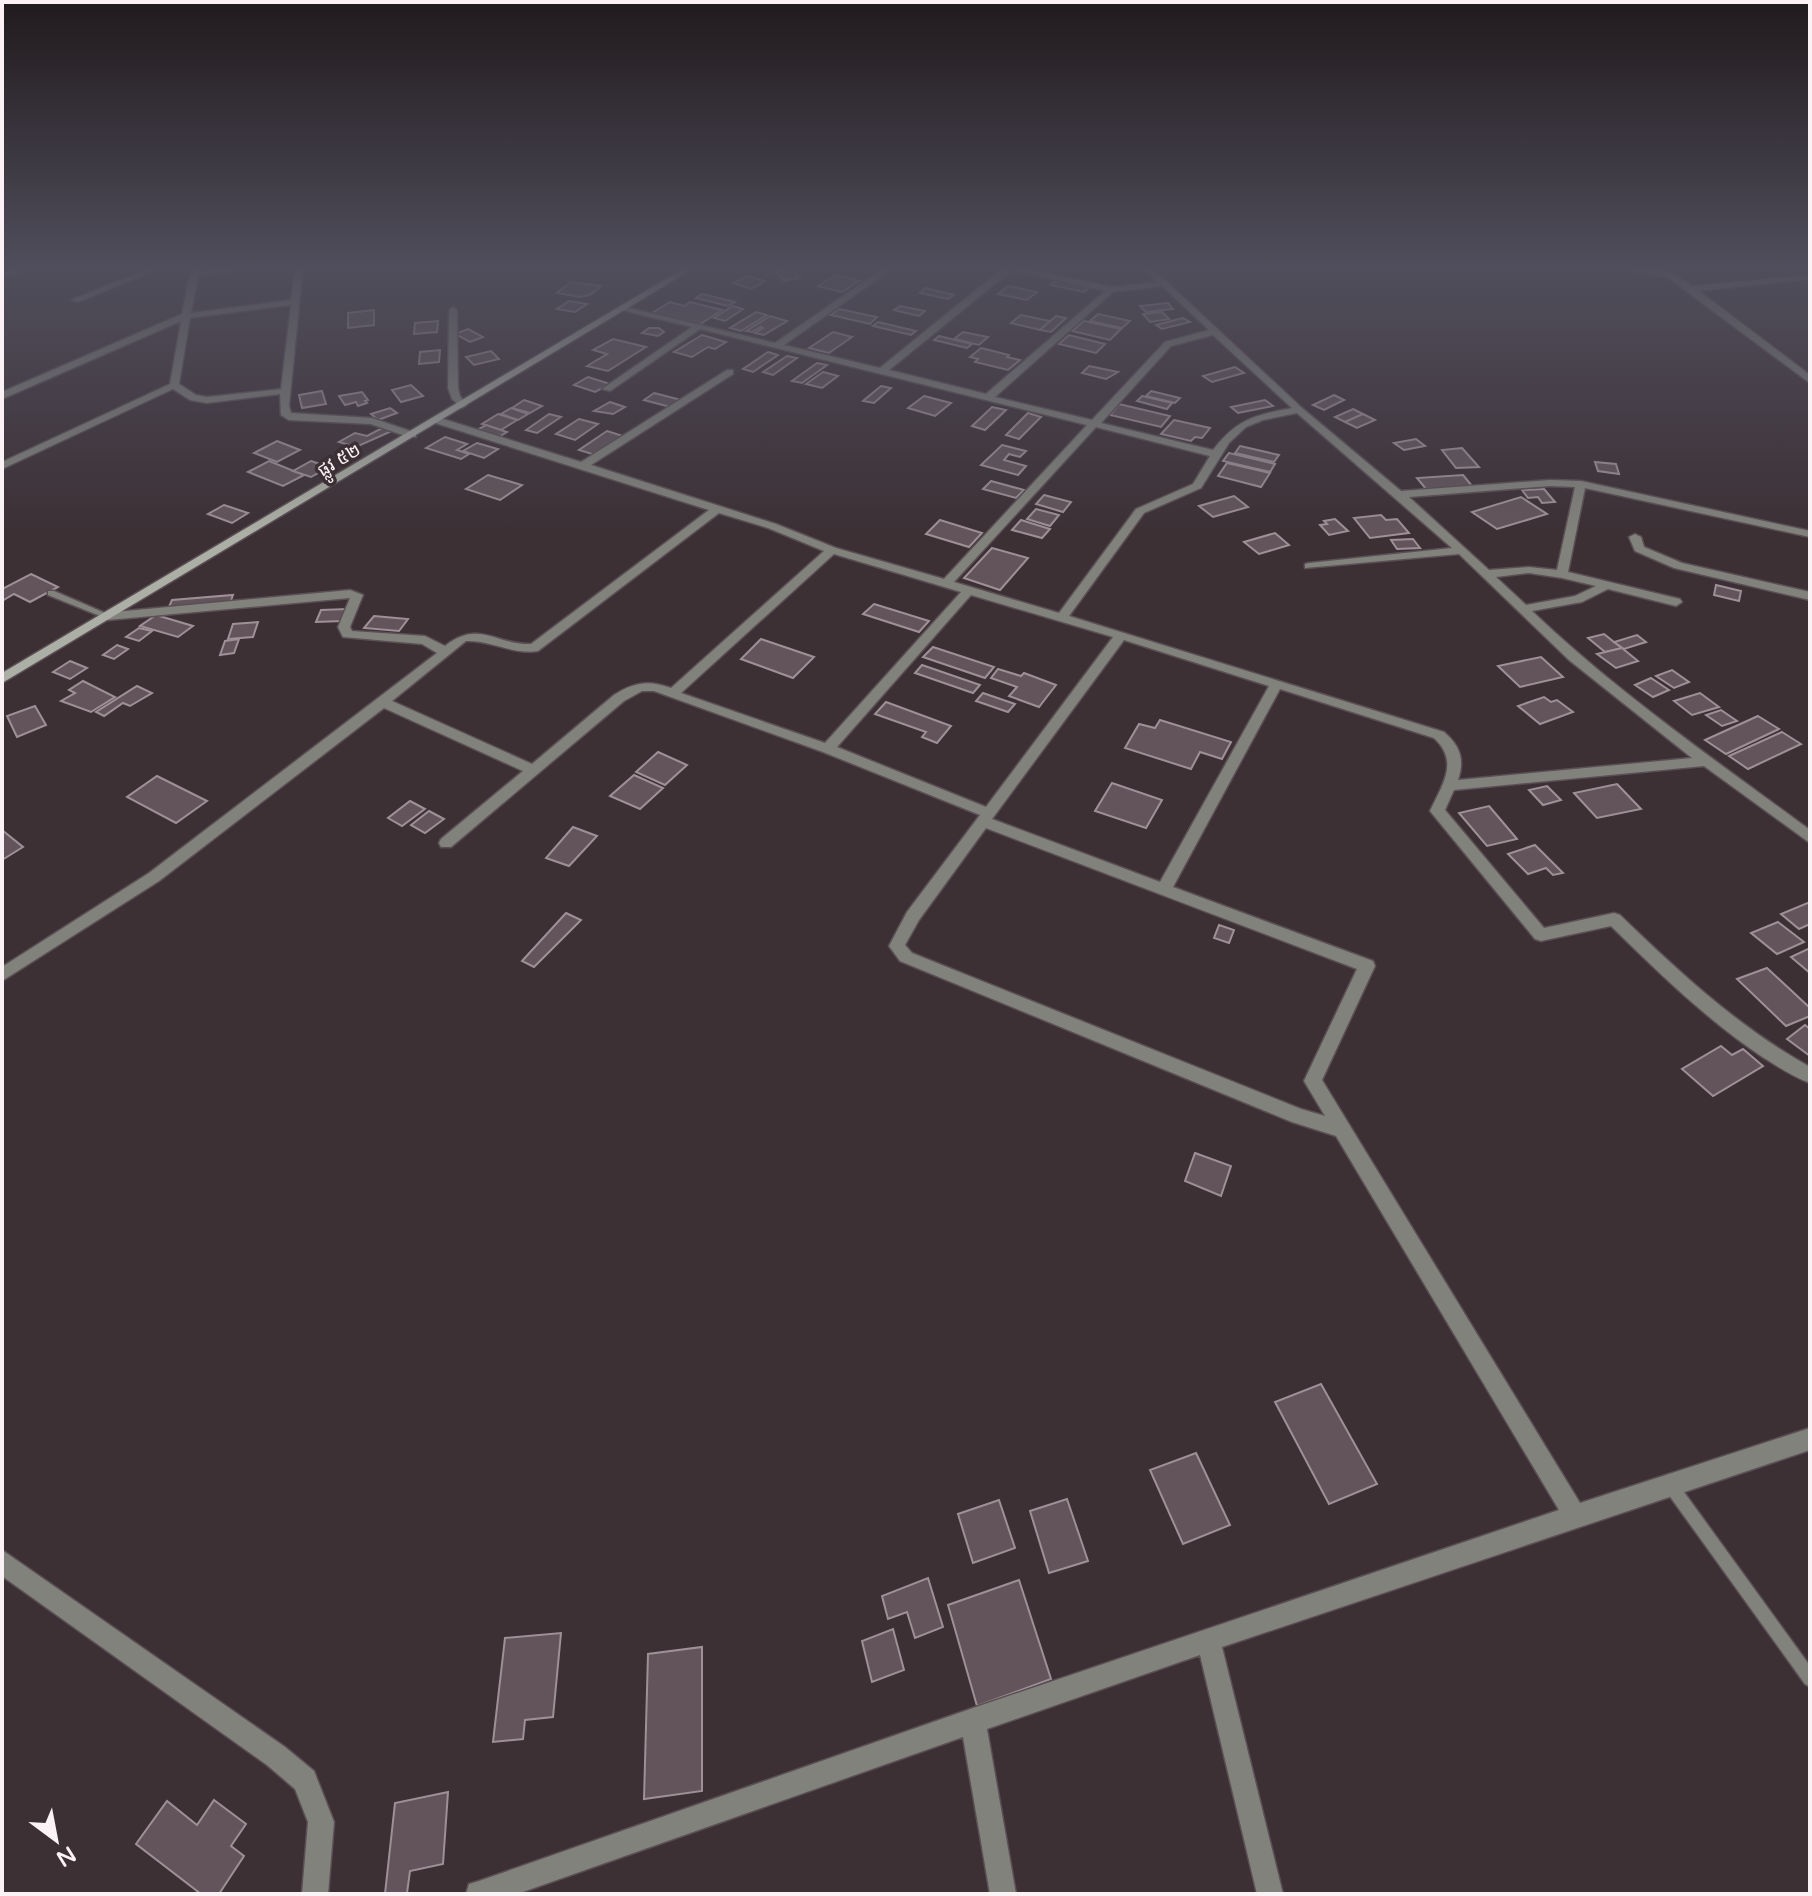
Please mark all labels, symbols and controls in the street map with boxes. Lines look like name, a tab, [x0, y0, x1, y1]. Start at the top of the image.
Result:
street label: ផ្លូវ ៥២	[313, 438, 368, 486]
north arrow	[16, 1800, 96, 1880]
text: N	[52, 1840, 80, 1872]

